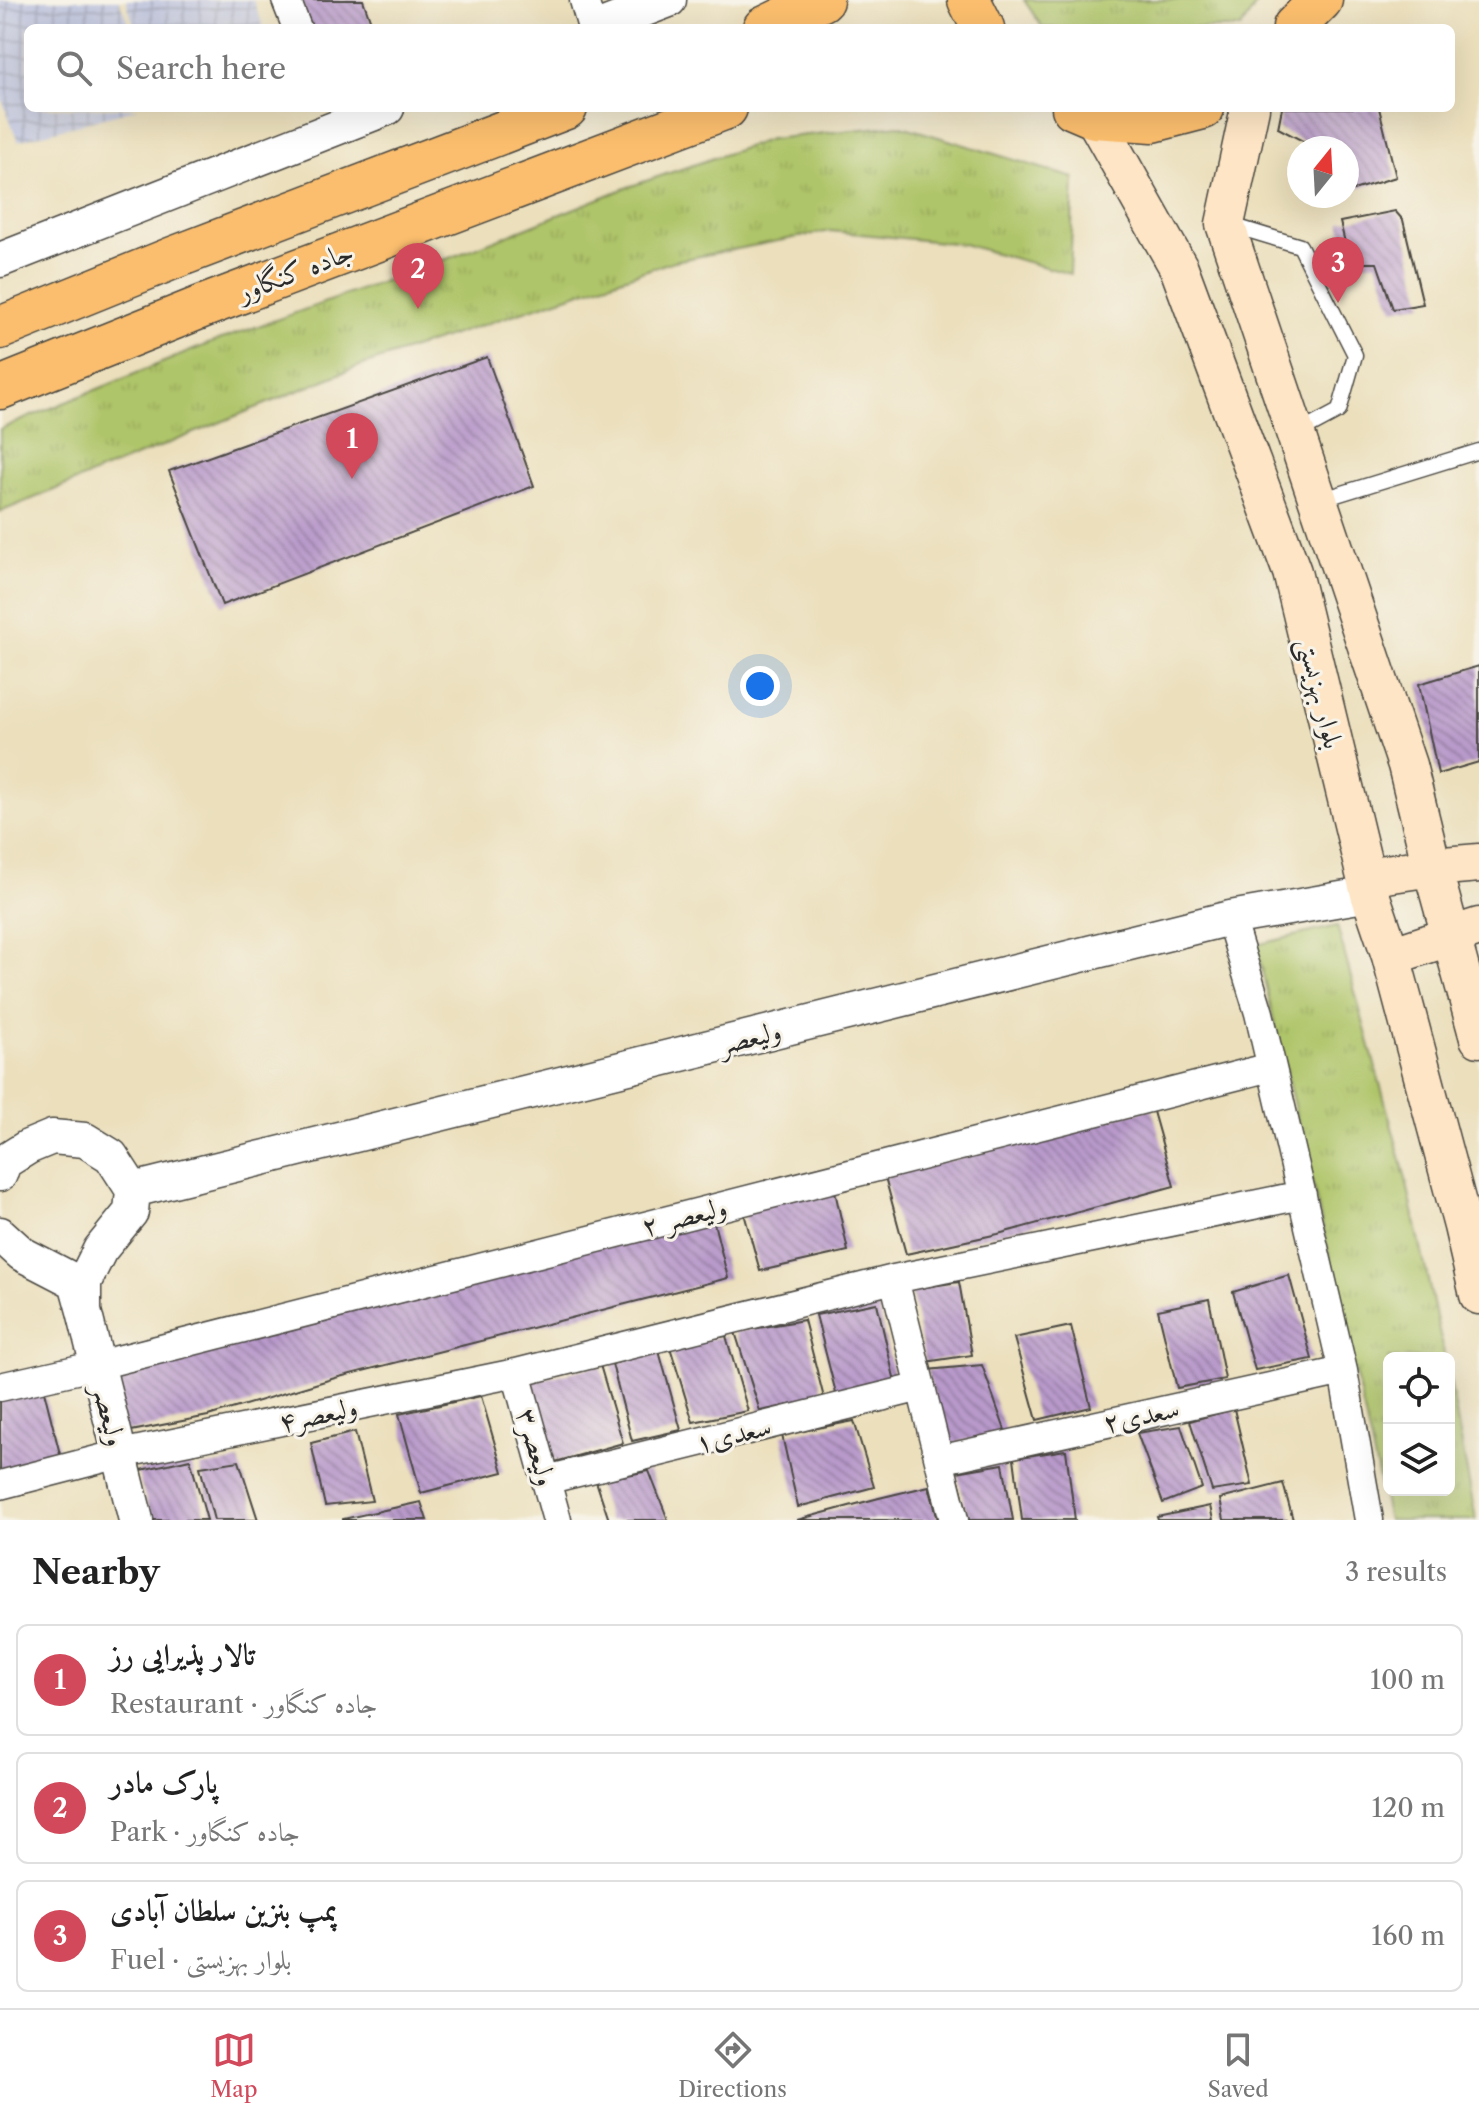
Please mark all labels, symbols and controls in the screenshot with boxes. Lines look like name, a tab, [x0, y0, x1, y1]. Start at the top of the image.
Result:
search box	[24, 24, 1455, 112]
icon: search	[52, 46, 96, 90]
text: Search here	[116, 50, 286, 87]
north arrow	[1287, 136, 1359, 208]
street label: جاده کنگاور	[229, 233, 358, 310]
pin: 3	[1312, 237, 1364, 303]
pin: 2	[392, 243, 444, 309]
pin: 1	[326, 413, 378, 479]
street label: بلوار بهزیستی	[1287, 634, 1351, 753]
your location	[740, 666, 780, 706]
street label: ولیعصر	[712, 1013, 785, 1064]
street label: ولیعصر ۲	[638, 1189, 731, 1245]
map controls	[1383, 1352, 1455, 1496]
button: locate	[1383, 1352, 1455, 1424]
street label: ولیعصر	[83, 1377, 134, 1450]
street label: ولیعصر۴	[276, 1389, 361, 1441]
street label: سعدی۲	[1100, 1390, 1182, 1440]
street label: ولیعصر۳	[508, 1404, 564, 1490]
street label: سعدی۱	[691, 1408, 775, 1460]
button: layers	[1383, 1424, 1455, 1496]
text: Nearby	[32, 1551, 160, 1593]
text: 3 results	[1345, 1556, 1447, 1588]
text: تالار پذیرایی رز	[110, 1636, 255, 1673]
text: 1	[54, 1664, 66, 1696]
text: 100 m	[1370, 1664, 1445, 1696]
text: Restaurant · جاده کنگاور	[110, 1688, 378, 1720]
text: پارک مادر	[110, 1764, 218, 1801]
text: 2	[52, 1792, 68, 1824]
text: 120 m	[1371, 1792, 1445, 1824]
text: Park · جاده کنگاور	[110, 1816, 300, 1848]
text: پمپ بنزین سلطان آبادی	[110, 1892, 337, 1929]
text: 3	[53, 1920, 67, 1952]
text: 160 m	[1371, 1920, 1445, 1952]
text: Fuel · بلوار بهزیستی	[110, 1944, 291, 1976]
tab: Map	[210, 2028, 258, 2103]
tab: Directions	[678, 2028, 787, 2103]
tab: Saved	[1208, 2028, 1269, 2103]

